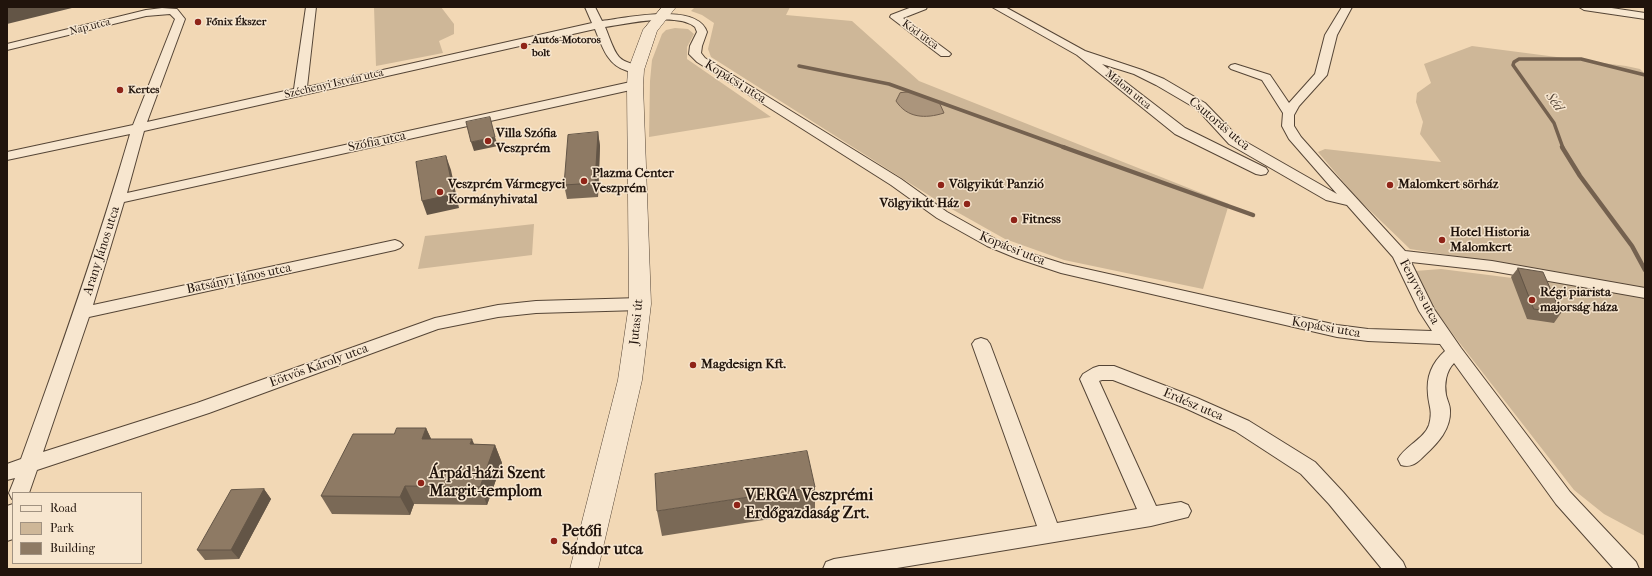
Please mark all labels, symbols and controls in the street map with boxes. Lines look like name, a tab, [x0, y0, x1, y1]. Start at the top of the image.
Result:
place label: Főnix Ékszer	[206, 15, 266, 29]
street label: Nap utca	[68, 16, 112, 38]
marker: Főnix Ékszer	[193, 17, 203, 27]
street label: Köd utca	[899, 17, 941, 53]
place label: Autós-Motoros bolt	[532, 33, 601, 59]
marker: Autós-Motoros bolt	[519, 41, 529, 51]
street label: Kopácsi utca	[701, 57, 769, 107]
street label: Széchenyi István utca	[283, 66, 385, 102]
street label: Malom utca	[1102, 68, 1154, 112]
place label: Kertes	[128, 83, 159, 97]
marker: Kertes	[115, 85, 125, 95]
water label: Séd	[1541, 89, 1567, 115]
street label: Csutorás utca	[1185, 94, 1253, 154]
place label: Villa Szófia Veszprém	[496, 126, 557, 157]
street label: Szófia utca	[347, 128, 407, 156]
marker: Villa Szófia Veszprém	[483, 136, 493, 146]
place label: Plazma Center Veszprém	[592, 166, 674, 197]
marker: Plazma Center Veszprém	[579, 176, 589, 186]
place label: Veszprém Vármegyei Kormányhivatal	[448, 177, 565, 208]
place label: Völgyikút Panzió	[949, 177, 1044, 193]
place label: Malomkert sörház	[1398, 177, 1499, 193]
marker: Völgyikút Panzió	[936, 180, 946, 190]
marker: Malomkert sörház	[1385, 180, 1395, 190]
marker: Veszprém Vármegyei Kormányhivatal	[435, 187, 445, 197]
place label: Völgyikút Ház	[880, 196, 959, 212]
marker: Völgyikút Ház	[962, 199, 972, 209]
street label: Arany János utca	[80, 204, 124, 298]
place label: Fitness	[1022, 212, 1061, 228]
marker: Fitness	[1009, 215, 1019, 225]
place label: Hotel Historia Malomkert	[1450, 225, 1529, 256]
street label: Kopácsi utca	[977, 229, 1047, 269]
marker: Hotel Historia Malomkert	[1437, 235, 1447, 245]
street label: Fenyves utca	[1395, 257, 1443, 327]
street label: Batsányi János utca	[185, 260, 293, 298]
place label: Régi piarista majorság háza	[1540, 285, 1618, 316]
marker: Régi piarista majorság háza	[1527, 295, 1537, 305]
street label: Jutasi út	[627, 298, 647, 346]
street label: Kopácsi utca	[1290, 314, 1362, 342]
street label: Eötvös Károly utca	[268, 341, 370, 391]
place label: Magdesign Kft.	[701, 357, 786, 373]
marker: Magdesign Kft.	[688, 360, 698, 370]
street label: Erdész utca	[1161, 385, 1225, 425]
place label: Árpád-házi Szent Margit-templom	[429, 464, 545, 502]
marker: Árpád-házi Szent Margit-templom	[416, 478, 426, 488]
place label: VERGA Veszprémi Erdőgazdaság Zrt.	[745, 486, 873, 524]
legend	[12, 492, 142, 564]
marker: VERGA Veszprémi Erdőgazdaság Zrt.	[732, 500, 742, 510]
text: Road	[50, 501, 77, 515]
text: Park	[50, 521, 74, 535]
place label: Petőfi Sándor utca	[562, 522, 643, 560]
marker: Petőfi Sándor utca	[549, 536, 559, 546]
text: Building	[50, 541, 95, 555]

